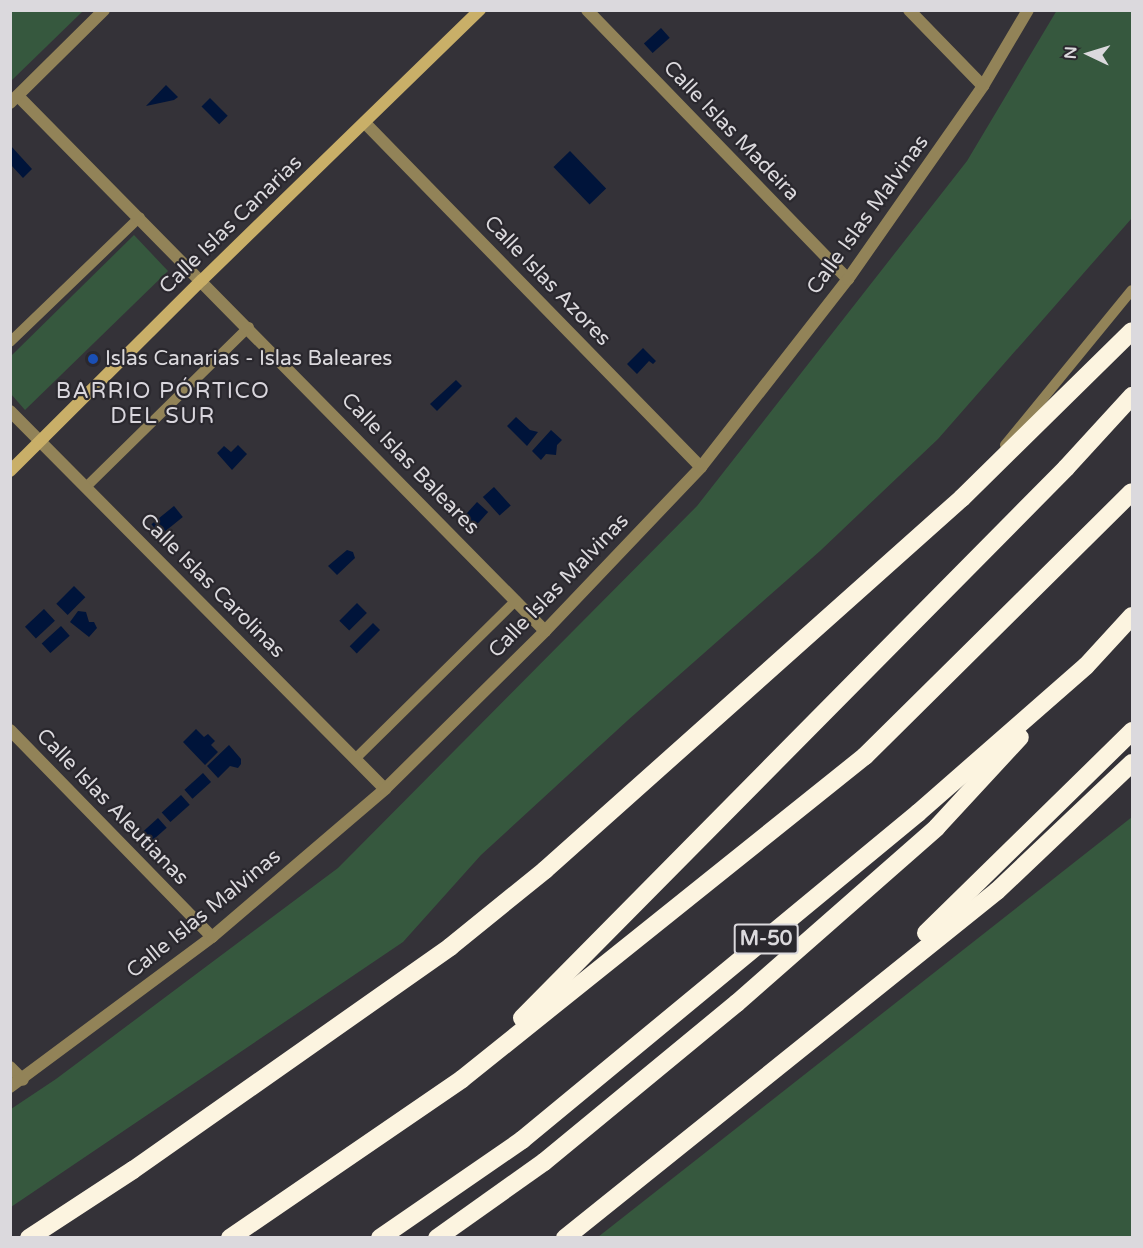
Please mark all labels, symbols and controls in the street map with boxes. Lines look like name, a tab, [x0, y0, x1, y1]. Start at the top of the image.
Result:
north arrow	[1059, 24, 1119, 84]
text: N	[1061, 46, 1081, 60]
street label: Calle Islas Madeira	[658, 56, 804, 206]
street label: Calle Islas Malvinas	[802, 130, 934, 300]
street label: Calle Islas Canarias	[154, 150, 308, 300]
street label: Calle Islas Azores	[478, 211, 616, 351]
place label: Islas Canarias - Islas Baleares	[105, 346, 392, 372]
marker: Islas Canarias - Islas Baleares	[86, 352, 100, 366]
district label: BARRIO PÓRTICO DEL SUR	[56, 378, 270, 430]
street label: Calle Islas Baleares	[336, 388, 484, 540]
street label: Calle Islas Carolinas	[134, 508, 290, 664]
street label: Calle Islas Malvinas	[484, 509, 634, 663]
street label: Calle Islas Aleutianas	[31, 724, 193, 890]
street label: Calle Islas Malvinas	[122, 844, 286, 984]
road number: M-50	[733, 922, 799, 956]

